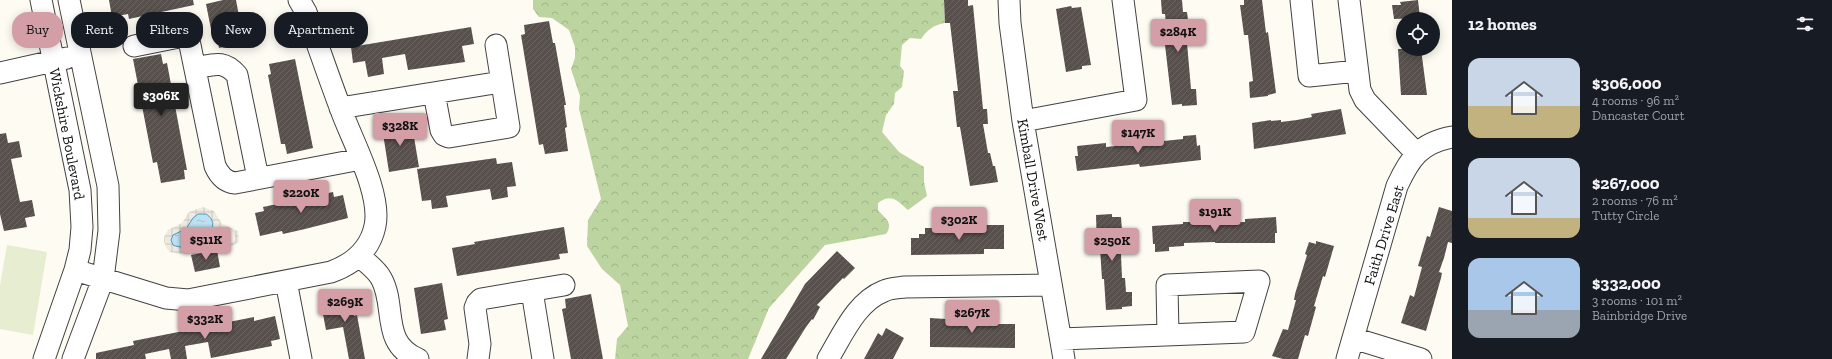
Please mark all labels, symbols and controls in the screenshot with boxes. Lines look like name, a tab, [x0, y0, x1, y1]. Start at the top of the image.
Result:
chip: Buy	[12, 12, 63, 48]
chip: Rent	[71, 12, 128, 48]
chip: Filters	[136, 12, 203, 48]
chip: New	[211, 12, 266, 48]
chip: Apartment	[274, 12, 368, 48]
map controls	[1396, 12, 1440, 56]
button: locate	[1396, 12, 1440, 56]
icon: filters	[1794, 13, 1816, 35]
text: 12 homes	[1468, 14, 1537, 34]
pin: $284K	[1150, 19, 1206, 53]
text: $284K	[1160, 24, 1196, 39]
street label: Wickshire Boulevard	[45, 67, 89, 202]
text: $306,000	[1592, 73, 1661, 93]
icon: home	[1500, 74, 1548, 122]
pin: $306K	[133, 83, 189, 117]
text: $306K	[143, 88, 179, 103]
text: 4 rooms · 96 m²	[1592, 93, 1679, 108]
text: Dancaster Court	[1592, 108, 1685, 123]
pin: $328K	[372, 113, 428, 147]
street label: Kimball Drive West	[1013, 117, 1053, 243]
text: $328K	[382, 118, 418, 133]
pin: $147K	[1110, 120, 1166, 154]
text: $147K	[1121, 125, 1155, 140]
text: $267,000	[1592, 173, 1660, 193]
icon: home	[1500, 174, 1548, 222]
pin: $220K	[273, 180, 329, 214]
street label: Faith Drive East	[1360, 182, 1408, 287]
text: $220K	[283, 185, 319, 200]
text: 2 rooms · 76 m²	[1592, 193, 1678, 208]
pin: $191K	[1187, 199, 1243, 233]
text: $191K	[1199, 204, 1231, 219]
pin: $302K	[931, 207, 987, 241]
text: Tutty Circle	[1592, 208, 1659, 223]
text: $302K	[941, 212, 977, 227]
pin: $511K	[178, 227, 234, 261]
pin: $250K	[1084, 228, 1140, 262]
text: $511K	[190, 232, 222, 247]
text: $250K	[1094, 233, 1130, 248]
text: $332,000	[1592, 273, 1661, 293]
icon: home	[1500, 274, 1548, 322]
pin: $269K	[317, 289, 373, 323]
text: 3 rooms · 101 m²	[1592, 293, 1682, 308]
text: $269K	[327, 294, 363, 309]
pin: $267K	[944, 300, 1000, 334]
text: $267K	[954, 305, 990, 320]
pin: $332K	[177, 306, 233, 340]
text: Bainbridge Drive	[1592, 308, 1687, 323]
text: $332K	[187, 311, 223, 326]

